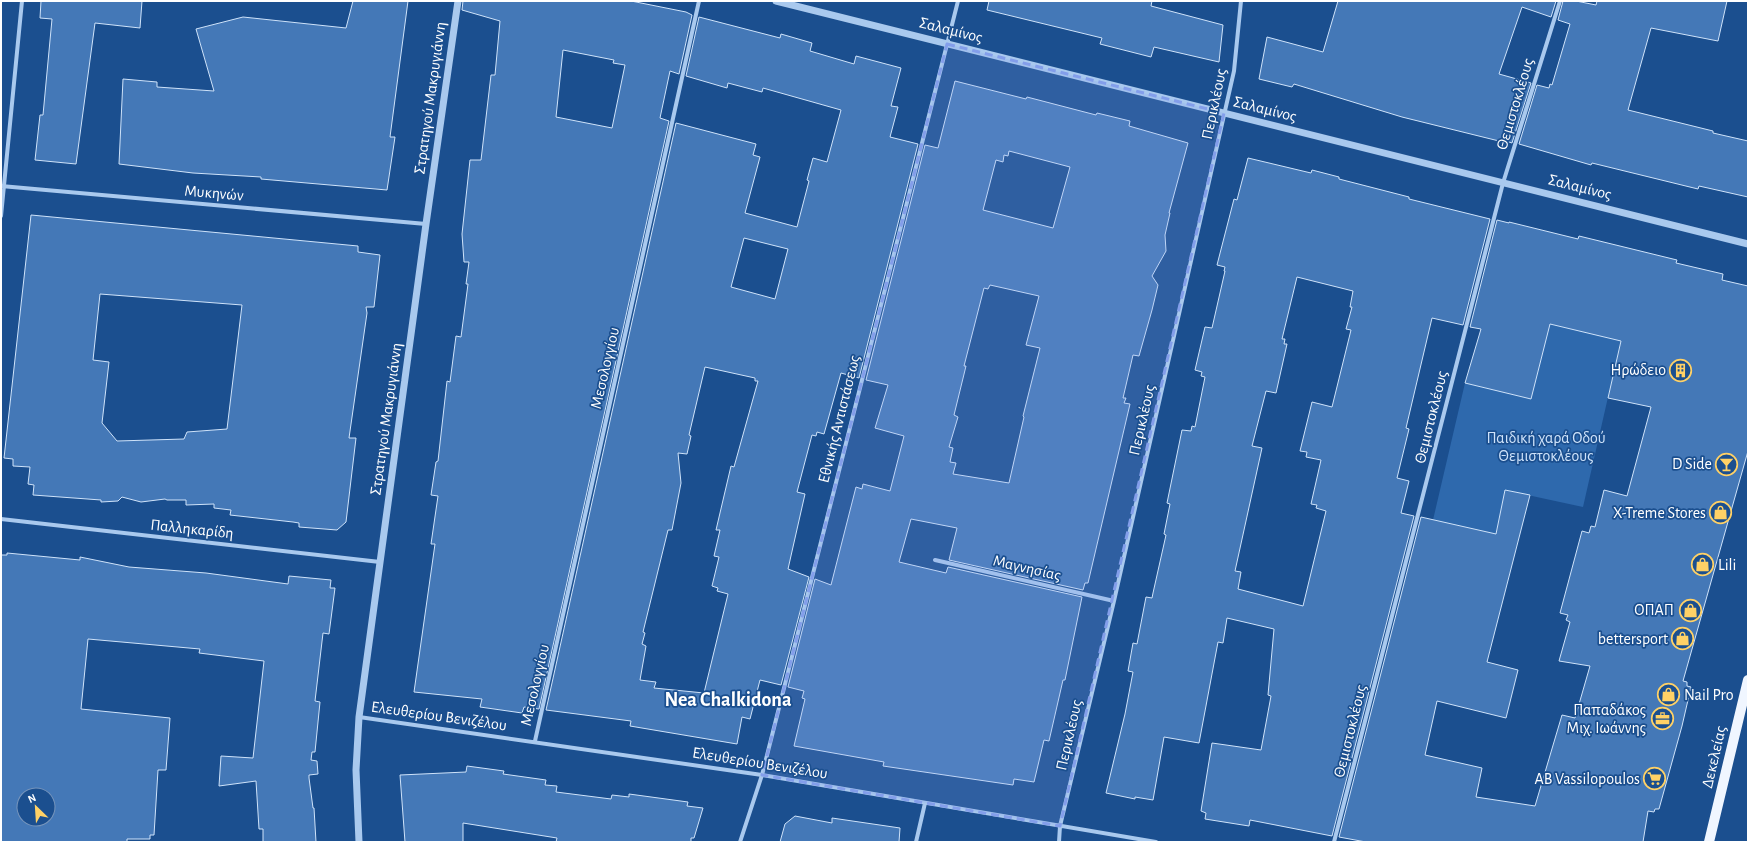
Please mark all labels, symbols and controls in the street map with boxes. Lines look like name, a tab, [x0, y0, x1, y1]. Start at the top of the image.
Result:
street label: Σαλαμίνος	[918, 14, 984, 47]
street label: Στρατηγού Μακρυγιάννη	[411, 21, 449, 175]
street label: Θεμιστοκλέους	[1493, 56, 1537, 152]
street label: Περικλέους	[1199, 67, 1230, 141]
street label: Σαλαμίνος	[1232, 93, 1298, 126]
street label: Σαλαμίνος	[1547, 171, 1613, 204]
street label: Μυκηνών	[184, 182, 245, 204]
street label: Μεσολογγίου	[588, 326, 622, 410]
street label: Στρατηγού Μακρυγιάννη	[367, 342, 405, 496]
street label: Εθνικής Αντιστάσεως	[815, 354, 864, 485]
building icon: Ηρώδειο	[1668, 357, 1694, 383]
place label: Ηρώδειο	[1611, 362, 1666, 378]
street label: Θεμιστοκλέους	[1412, 369, 1451, 465]
street label: Περικλέους	[1126, 383, 1159, 457]
park label: Παιδική χαρά Οδού Θεμιστοκλέους	[1486, 430, 1606, 465]
bar icon: D Side	[1714, 451, 1740, 477]
place label: D Side	[1672, 456, 1712, 472]
shop icon: X-Treme Stores	[1708, 500, 1734, 526]
place label: X-Treme Stores	[1613, 505, 1706, 521]
street label: Παλληκαρίδη	[150, 517, 234, 541]
street label: Μαγνησίας	[991, 552, 1062, 585]
shop icon: Lili	[1690, 552, 1716, 578]
place label: Lili	[1718, 557, 1736, 573]
shop icon: ΟΠΑΠ	[1677, 597, 1703, 623]
place label: ΟΠΑΠ	[1634, 602, 1674, 618]
shop icon: bettersport	[1670, 626, 1696, 652]
place label: bettersport	[1598, 631, 1668, 647]
street label: Μεσολογγίου	[518, 643, 552, 727]
shop icon: Nail Pro	[1655, 682, 1681, 708]
street label: Θεμιστοκλέους	[1331, 683, 1370, 779]
place label: Nail Pro	[1684, 687, 1734, 703]
district label: Nea Chalkidona	[664, 690, 792, 710]
street label: Περικλέους	[1053, 698, 1086, 772]
street label: Ελευθερίου Βενιζέλου	[370, 699, 508, 733]
place label: Παπαδάκος Μιχ. Ιωάννης	[1567, 702, 1646, 737]
office icon: Παπαδάκος Μιχ. Ιωάννης	[1649, 706, 1675, 732]
street label: Δεκελείας	[1699, 724, 1730, 790]
street label: Ελευθερίου Βενιζέλου	[691, 744, 829, 782]
supermarket icon: AB Vassilopoulos	[1642, 766, 1668, 792]
place label: AB Vassilopoulos	[1535, 771, 1640, 787]
north arrow	[16, 787, 56, 827]
text: N	[26, 792, 38, 805]

